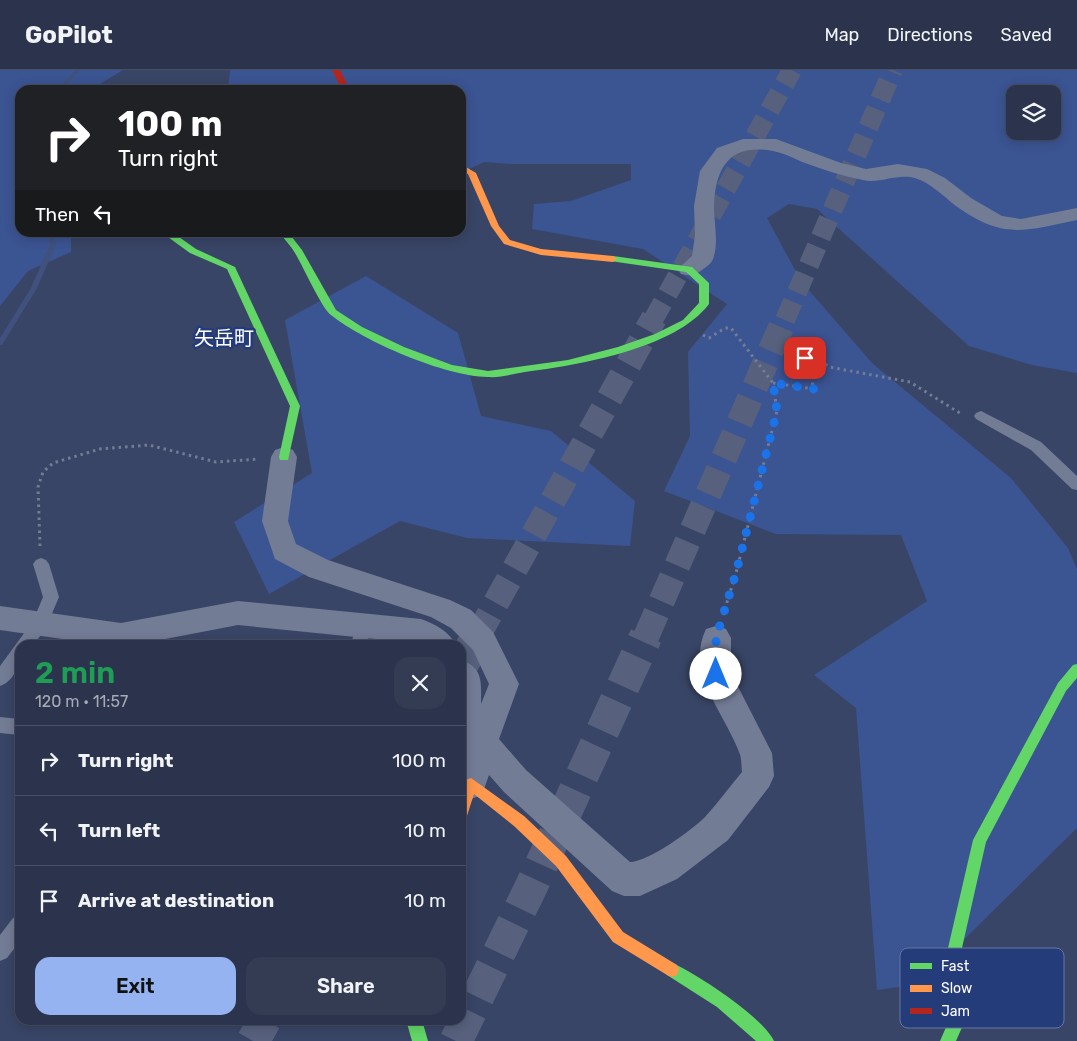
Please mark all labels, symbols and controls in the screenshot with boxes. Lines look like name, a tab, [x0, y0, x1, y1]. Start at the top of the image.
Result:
text: GoPilot	[25, 21, 113, 49]
text: Map	[824, 24, 859, 46]
text: Directions	[887, 24, 973, 46]
text: Saved	[1001, 24, 1052, 46]
map controls	[1006, 85, 1061, 140]
button: layers	[1006, 85, 1061, 140]
text: 100 m	[118, 103, 223, 145]
icon: right	[35, 105, 100, 170]
text: Turn right	[118, 145, 218, 172]
icon: left	[89, 200, 117, 228]
text: Then	[35, 203, 79, 226]
district label: 矢岳町	[194, 326, 254, 350]
pin	[784, 337, 826, 379]
icon: arrive	[791, 344, 819, 372]
position arrow	[689, 647, 741, 699]
text: 2 min	[35, 655, 115, 691]
button: close	[394, 657, 446, 709]
text: 120 m · 11:57	[35, 692, 128, 711]
icon: right	[35, 747, 63, 775]
text: Turn right	[78, 749, 173, 772]
text: 100 m	[392, 749, 446, 772]
icon: left	[35, 817, 63, 845]
text: Turn left	[78, 819, 160, 842]
text: 10 m	[404, 819, 446, 842]
icon: arrive	[35, 887, 63, 915]
text: Arrive at destination	[78, 889, 274, 912]
text: 10 m	[404, 889, 446, 912]
legend	[900, 948, 1064, 1028]
button: Exit	[35, 957, 236, 1015]
button: Share	[246, 957, 446, 1015]
text: Fast	[941, 958, 970, 975]
text: Slow	[941, 980, 972, 997]
text: Jam	[941, 1003, 970, 1020]

